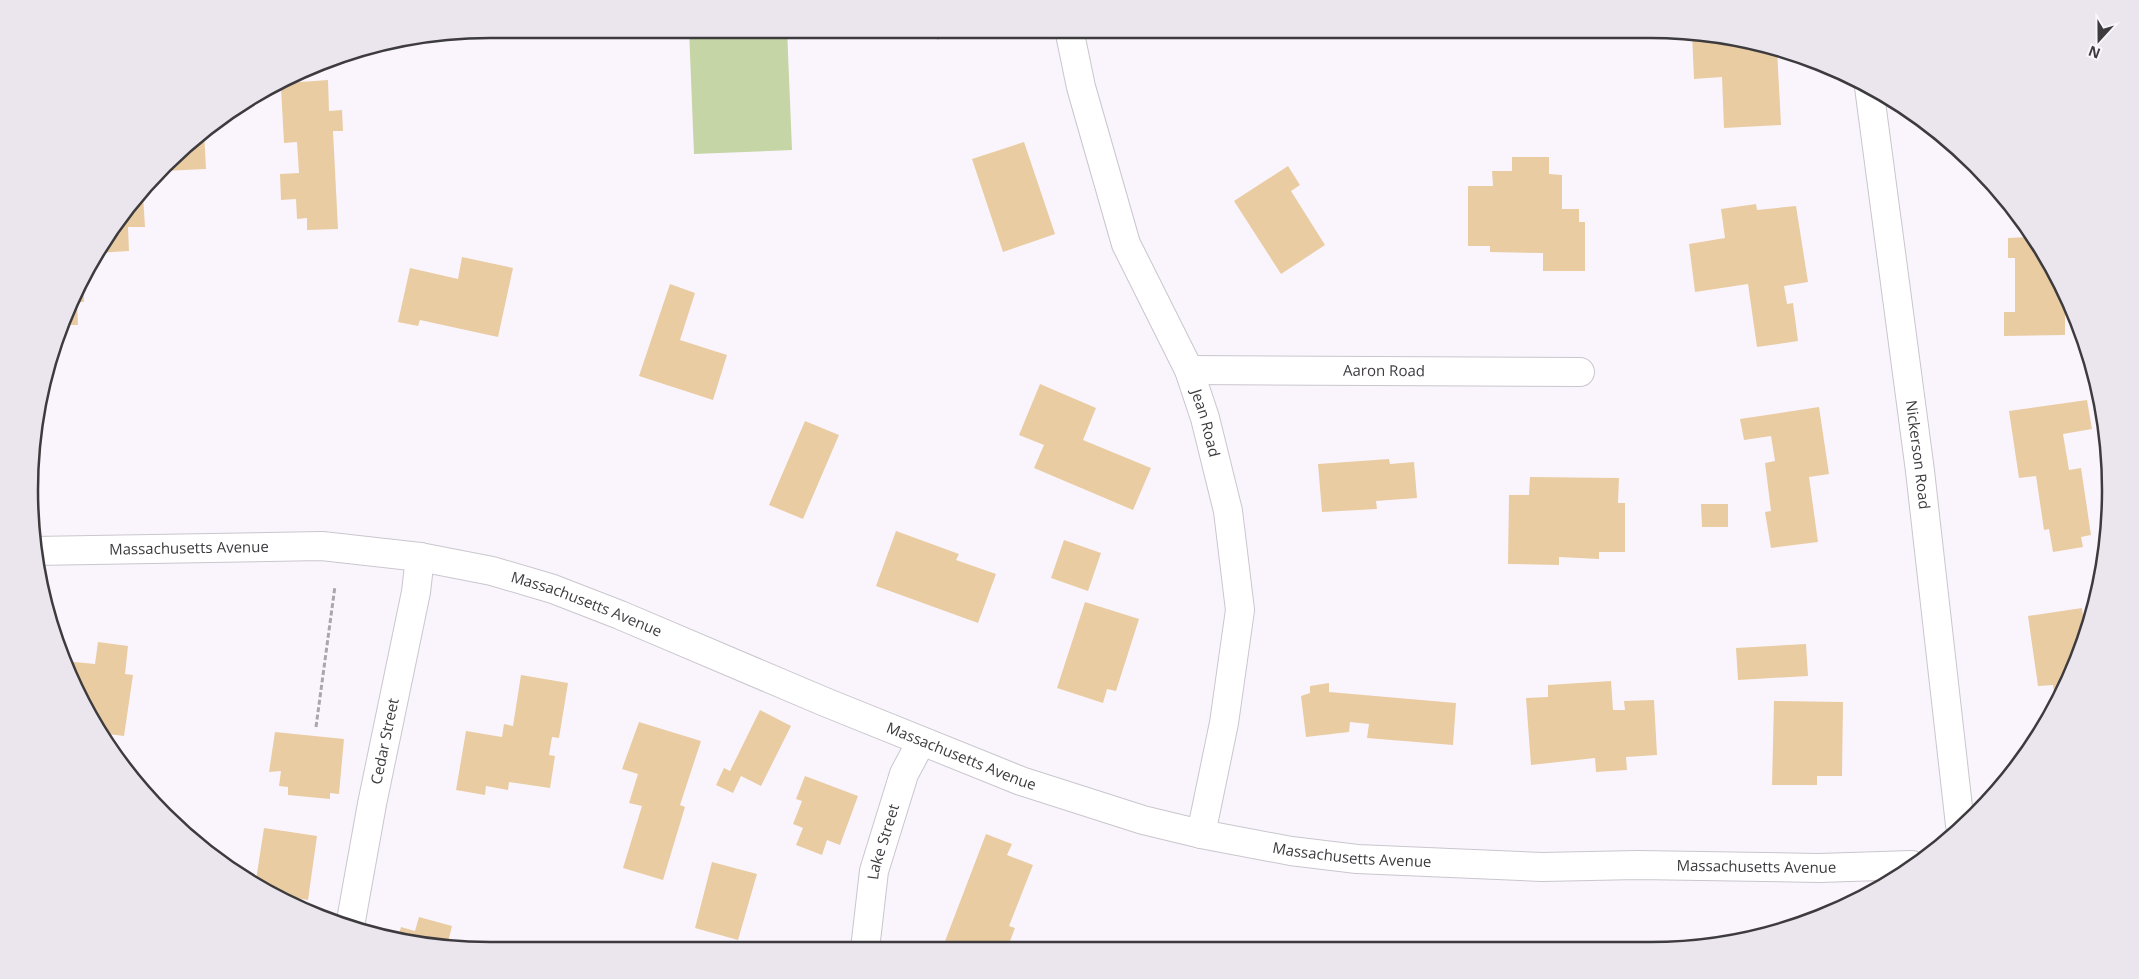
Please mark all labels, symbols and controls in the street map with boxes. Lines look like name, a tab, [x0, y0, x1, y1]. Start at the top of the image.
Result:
north arrow	[2074, 15, 2124, 65]
text: N	[2085, 42, 2103, 64]
street label: Aaron Road	[1343, 360, 1425, 380]
street label: Jean Road	[1186, 384, 1225, 459]
street label: Nickerson Road	[1902, 399, 1935, 510]
street label: Massachusetts Avenue	[109, 536, 269, 559]
street label: Massachusetts Avenue	[509, 566, 665, 641]
street label: Cedar Street	[365, 696, 403, 786]
street label: Massachusetts Avenue	[884, 717, 1039, 794]
street label: Lake Street	[862, 801, 903, 881]
street label: Massachusetts Avenue	[1271, 837, 1432, 871]
street label: Massachusetts Avenue	[1676, 855, 1837, 877]

